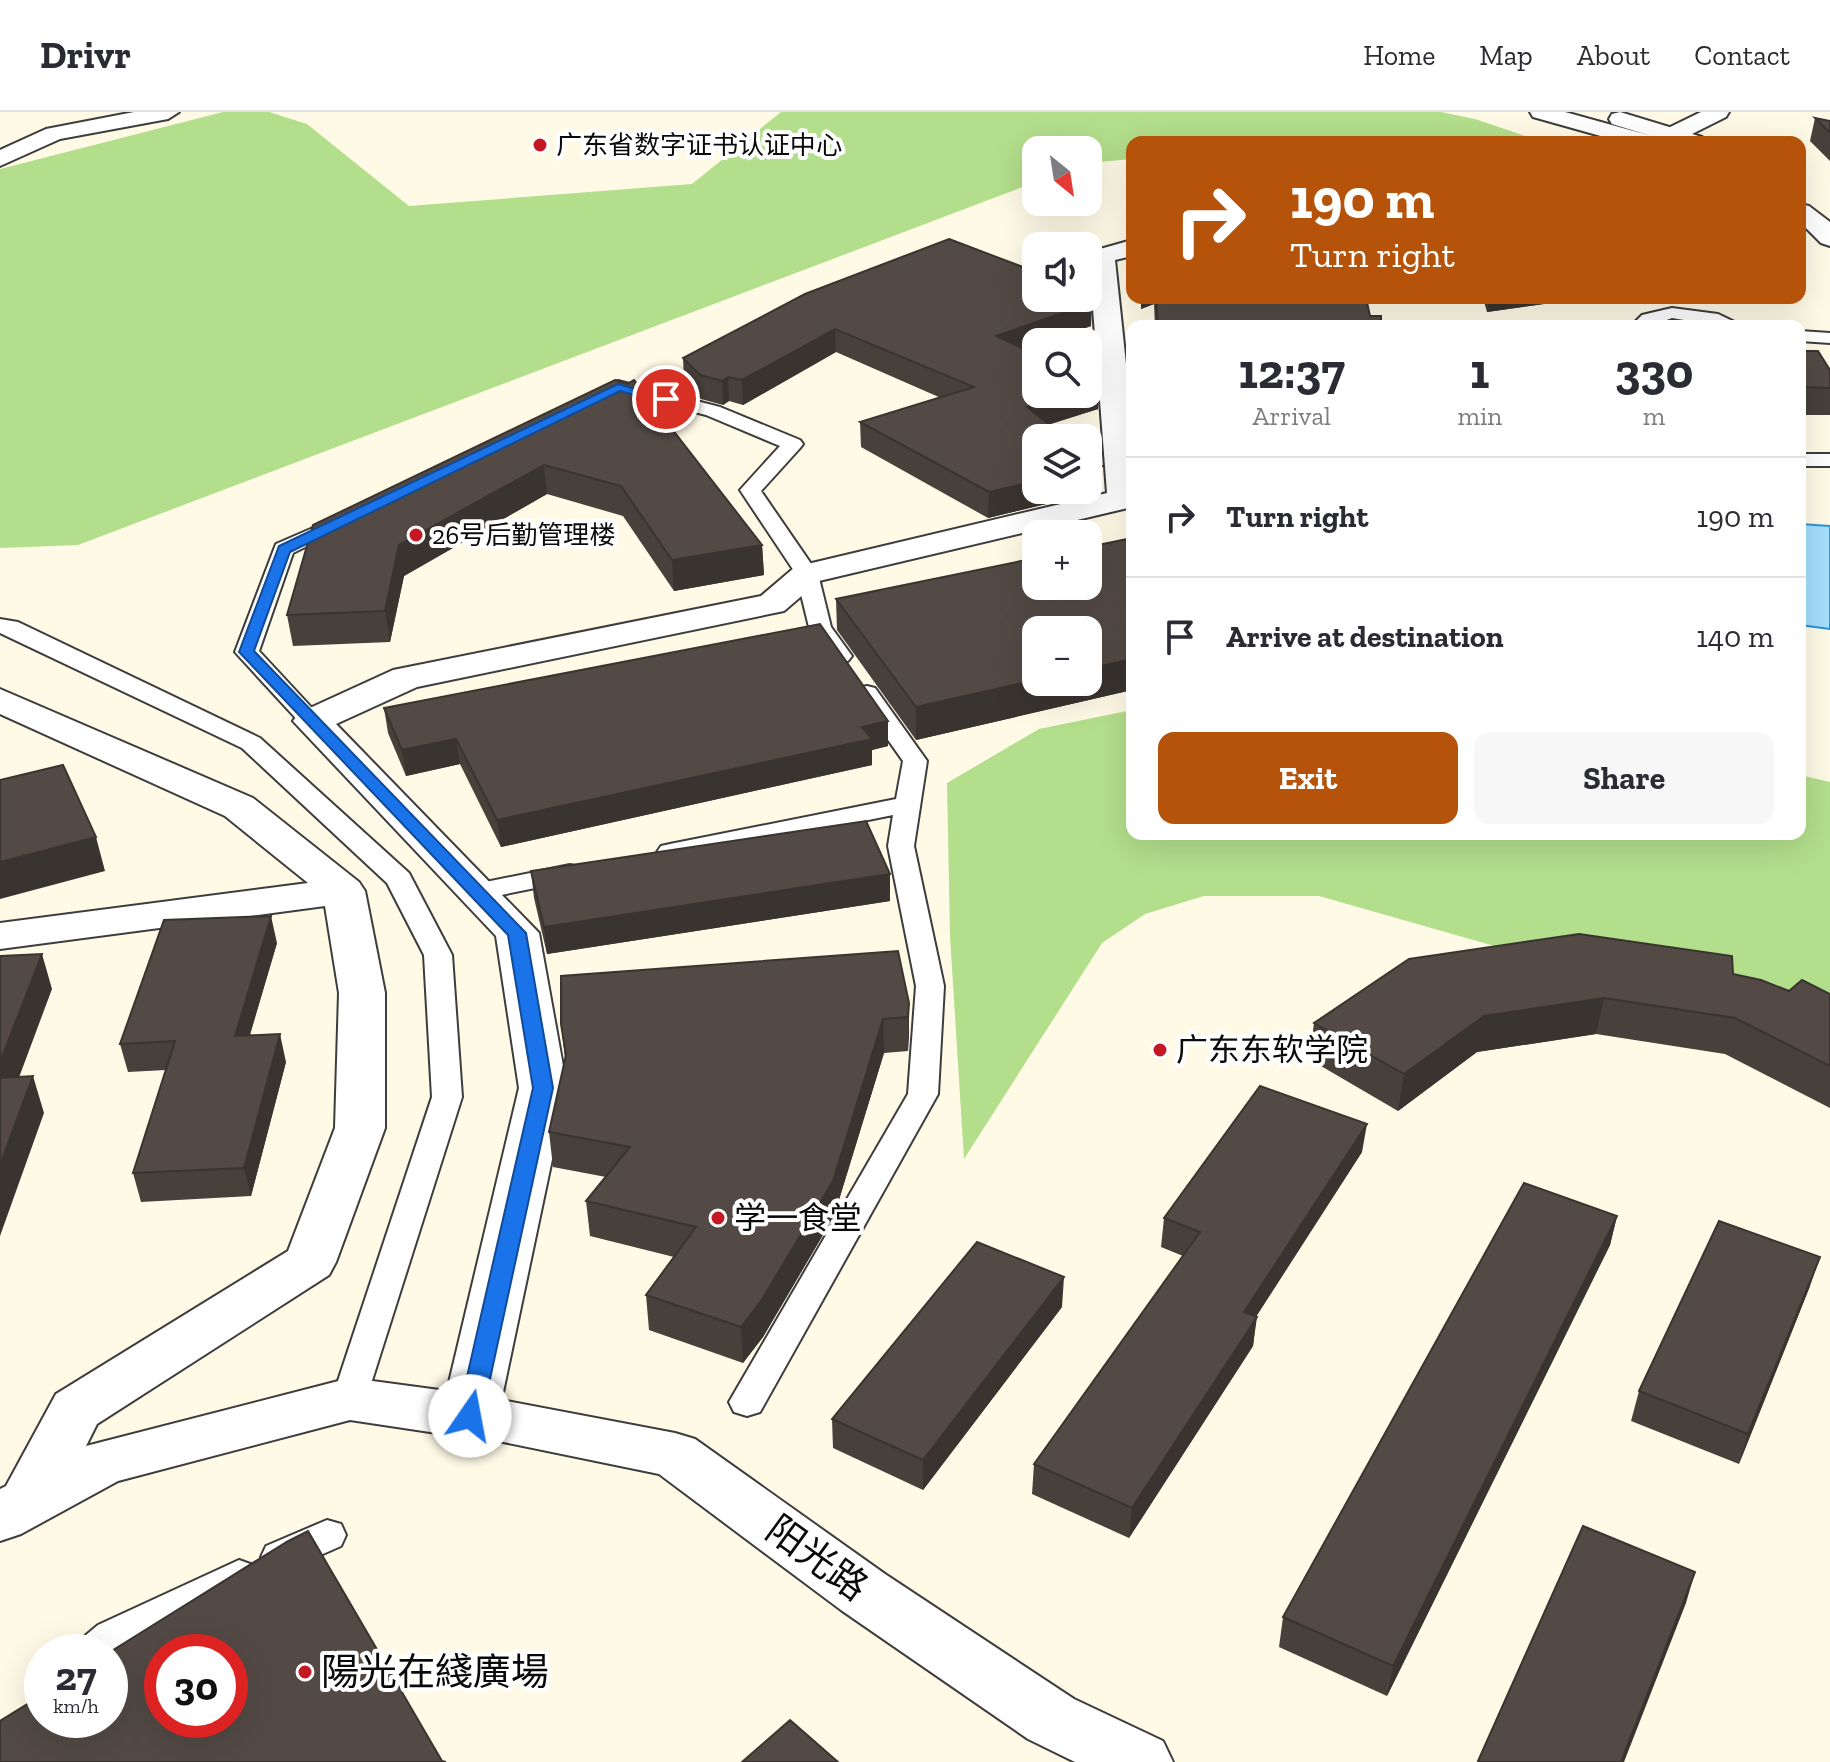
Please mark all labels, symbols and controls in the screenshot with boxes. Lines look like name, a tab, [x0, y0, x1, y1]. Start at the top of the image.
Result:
text: Drivr	[40, 32, 131, 78]
text: Home	[1363, 39, 1435, 72]
text: Map	[1479, 39, 1533, 72]
text: About	[1577, 39, 1650, 72]
text: Contact	[1694, 39, 1790, 72]
place label: 广东省数字证书认证中心	[556, 129, 842, 161]
marker: 广东省数字证书认证中心	[531, 136, 549, 154]
north arrow	[1022, 136, 1102, 216]
map controls	[1022, 136, 1102, 696]
text: 190 m	[1290, 165, 1434, 232]
icon: right	[1158, 168, 1262, 272]
button: sound	[1022, 232, 1102, 312]
text: Turn right	[1290, 233, 1455, 276]
button: search	[1022, 328, 1102, 408]
text: 12:37	[1239, 343, 1345, 400]
text: 1	[1470, 343, 1490, 400]
text: 330	[1615, 343, 1693, 400]
pin	[632, 365, 700, 433]
icon: arrive	[644, 377, 688, 421]
text: Arrival	[1253, 400, 1331, 432]
text: min	[1457, 400, 1502, 432]
text: m	[1643, 400, 1665, 432]
button: layers	[1022, 424, 1102, 504]
icon: right	[1158, 495, 1202, 539]
text: Turn right	[1226, 499, 1368, 535]
text: 190 m	[1697, 499, 1774, 535]
place label: 26号后勤管理楼	[432, 519, 615, 551]
button: +	[1022, 520, 1102, 600]
marker: 26号后勤管理楼	[407, 526, 425, 544]
icon: arrive	[1158, 615, 1202, 659]
button: −	[1022, 616, 1102, 696]
text: Arrive at destination	[1226, 619, 1503, 655]
text: 140 m	[1696, 619, 1774, 655]
button: Exit	[1158, 732, 1458, 824]
button: Share	[1474, 732, 1774, 824]
place label: 广东东软学院	[1176, 1031, 1368, 1069]
marker: 广东东软学院	[1151, 1041, 1169, 1059]
place label: 学一食堂	[734, 1199, 862, 1237]
marker: 学一食堂	[709, 1209, 727, 1227]
position arrow	[428, 1374, 512, 1458]
street label: 阳光路	[757, 1506, 877, 1610]
speed limit sign: 30	[144, 1634, 248, 1738]
place label: 陽光在綫廣場	[321, 1649, 549, 1695]
text: 27	[55, 1652, 97, 1700]
marker: 陽光在綫廣場	[296, 1663, 314, 1681]
text: km/h	[53, 1694, 99, 1718]

